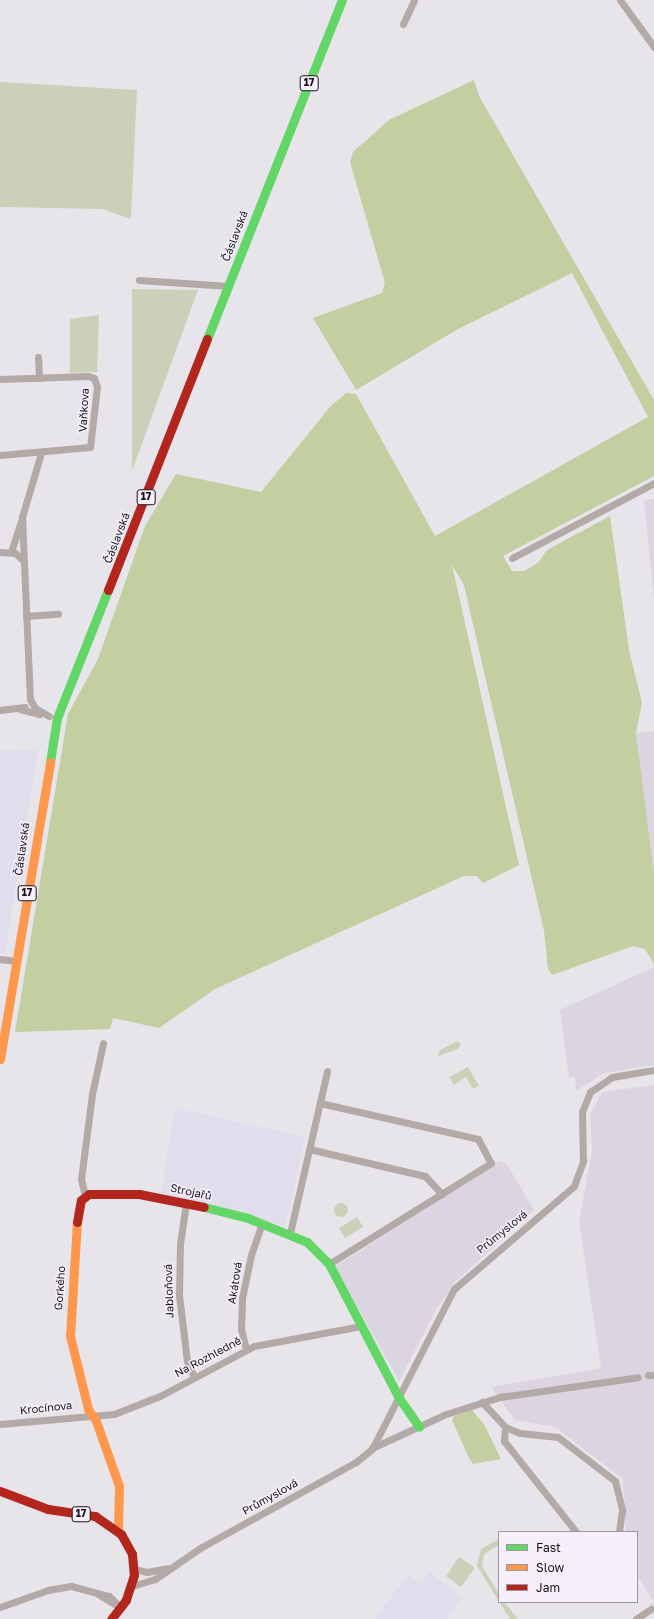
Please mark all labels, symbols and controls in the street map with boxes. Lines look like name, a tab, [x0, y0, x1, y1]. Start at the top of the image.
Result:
road number: 17	[299, 75, 319, 91]
street label: Čáslavská	[219, 209, 251, 263]
street label: Vaňkova	[76, 388, 92, 432]
road number: 17	[136, 489, 156, 505]
street label: Čáslavská	[101, 511, 133, 565]
street label: Čáslavská	[12, 822, 32, 876]
road number: 17	[17, 885, 37, 901]
street label: Strojařů	[169, 1181, 213, 1203]
street label: Průmyslová	[474, 1208, 530, 1256]
street label: Akátová	[225, 1261, 245, 1305]
street label: Jabloňová	[161, 1264, 177, 1318]
street label: Gorkého	[52, 1265, 68, 1311]
street label: Na Rozhledně	[173, 1334, 243, 1380]
street label: Krocínova	[19, 1399, 73, 1417]
street label: Průmyslová	[240, 1476, 300, 1518]
road number: 17	[71, 1506, 91, 1522]
legend	[498, 1531, 638, 1603]
text: Fast	[536, 1540, 561, 1555]
text: Slow	[536, 1560, 564, 1575]
text: Jam	[536, 1580, 560, 1595]

